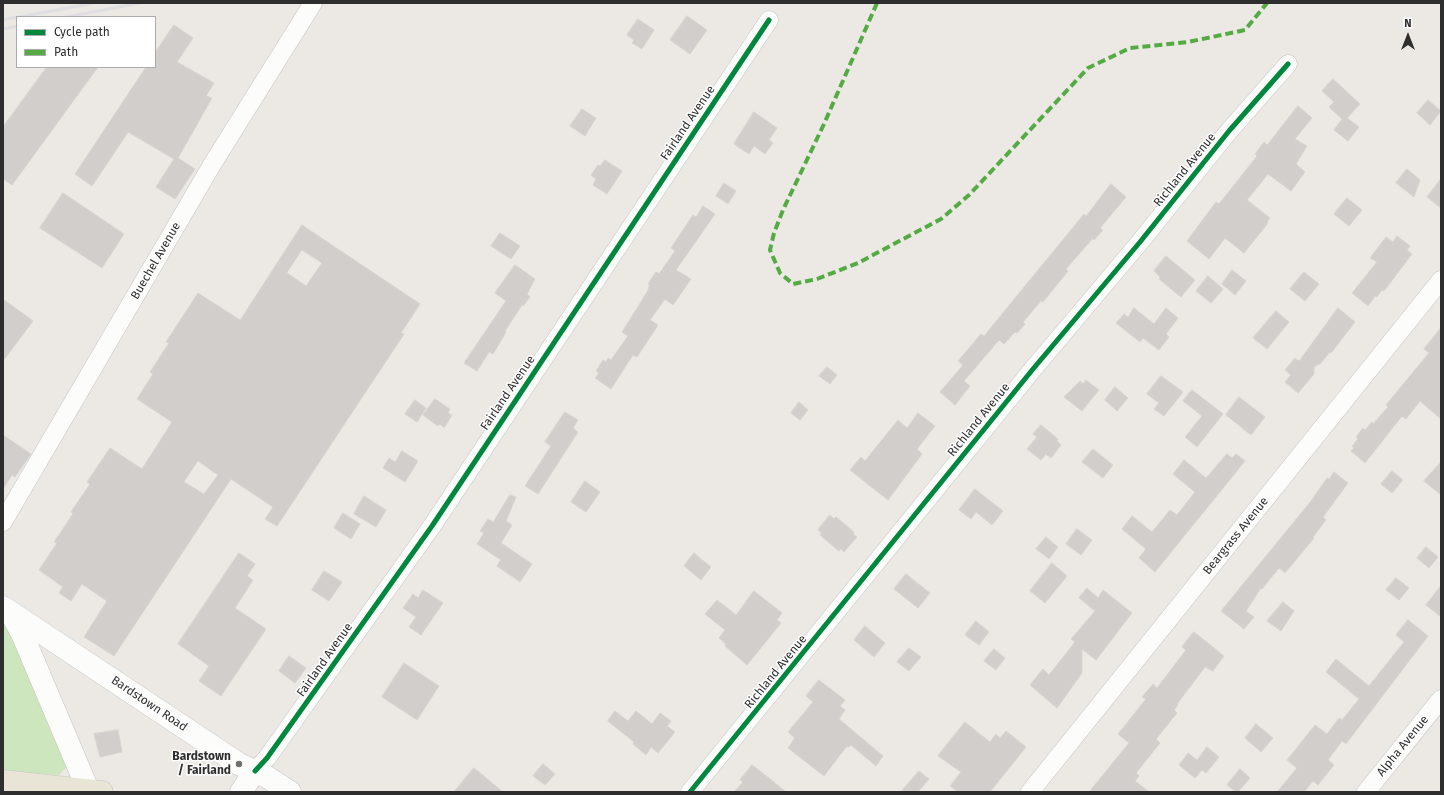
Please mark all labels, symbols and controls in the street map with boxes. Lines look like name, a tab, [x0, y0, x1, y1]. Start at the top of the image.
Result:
legend	[16, 16, 156, 68]
north arrow	[1388, 16, 1428, 56]
text: N	[1404, 17, 1412, 30]
text: Cycle path	[54, 25, 110, 39]
text: Path	[54, 45, 78, 59]
street label: Fairland Avenue	[658, 83, 718, 163]
street label: Richland Avenue	[1151, 130, 1219, 210]
street label: Buechel Avenue	[128, 220, 184, 302]
street label: Fairland Avenue	[478, 353, 538, 433]
street label: Richland Avenue	[945, 380, 1013, 460]
street label: Beargrass Avenue	[1200, 494, 1272, 578]
street label: Fairland Avenue	[294, 620, 356, 700]
street label: Richland Avenue	[742, 632, 810, 712]
street label: Bardstown Road	[108, 673, 190, 735]
street label: Alpha Avenue	[1374, 713, 1432, 779]
place label: Bardstown / Fairland	[172, 750, 231, 778]
marker: Bardstown / Fairland	[234, 759, 244, 769]

